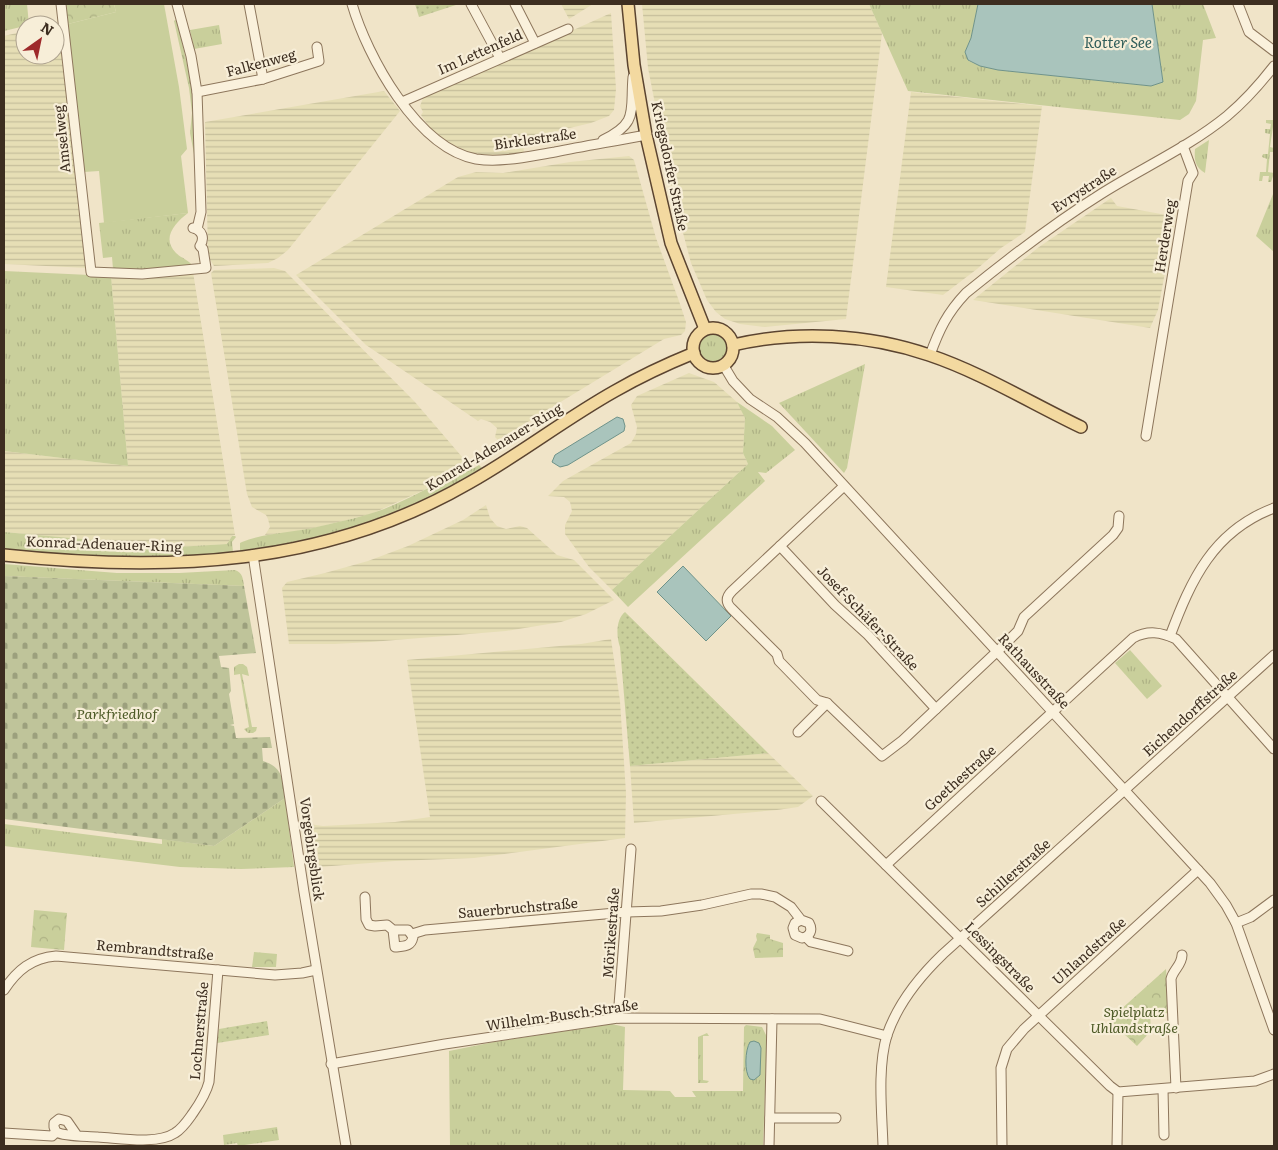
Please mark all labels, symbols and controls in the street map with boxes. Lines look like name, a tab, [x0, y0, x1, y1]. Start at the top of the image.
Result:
north arrow	[15, 15, 65, 65]
text: N	[37, 17, 58, 40]
street label: Im Lettenfeld	[434, 23, 526, 79]
water label: Rotter See	[1084, 30, 1152, 53]
street label: Falkenweg	[224, 43, 298, 81]
street label: Kriegsdorfer Straße	[647, 99, 695, 233]
street label: Amselweg	[47, 104, 75, 174]
street label: Birklestraße	[492, 122, 577, 154]
street label: Evrystraße	[1047, 160, 1120, 217]
street label: Herderweg	[1148, 197, 1180, 274]
street label: Konrad-Adenauer-Ring	[421, 397, 566, 495]
street label: Konrad-Adenauer-Ring	[26, 530, 183, 556]
street label: Josef-Schäfer-Straße	[813, 560, 924, 674]
street label: Rathausstraße	[994, 628, 1075, 713]
street label: Eichendorffstraße	[1138, 664, 1241, 760]
park label: Parkfriedhof	[76, 703, 159, 723]
street label: Goethestraße	[919, 740, 1000, 815]
street label: Vorgebirgsblick	[296, 796, 330, 902]
street label: Schillerstraße	[970, 833, 1054, 911]
street label: Mörikestraße	[597, 887, 623, 979]
street label: Sauerbruchstraße	[457, 892, 579, 922]
street label: Uhlandstraße	[1047, 912, 1130, 989]
street label: Lessingstraße	[961, 916, 1041, 996]
street label: Rembrandtstraße	[96, 934, 215, 964]
street label: Lochnerstraße	[184, 981, 212, 1081]
street label: Wilhelm-Busch-Straße	[485, 993, 639, 1035]
park label: Spielplatz Uhlandstraße	[1090, 1001, 1178, 1037]

